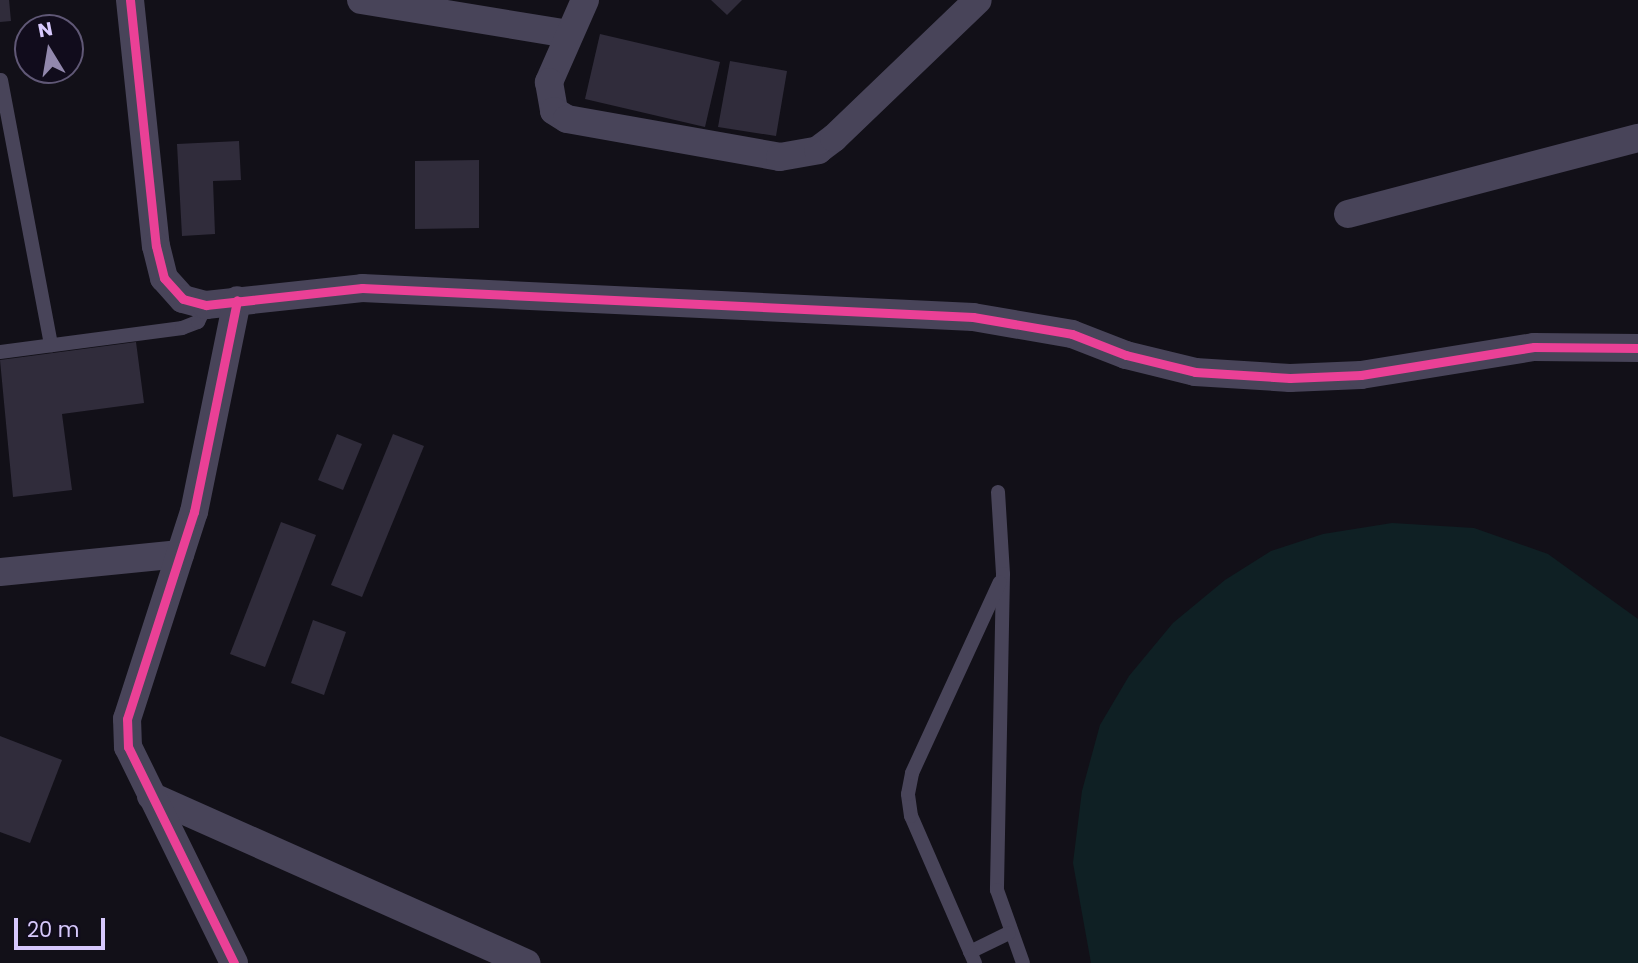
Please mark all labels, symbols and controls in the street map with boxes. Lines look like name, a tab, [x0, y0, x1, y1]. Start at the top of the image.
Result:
north arrow	[14, 14, 84, 84]
text: N	[36, 15, 55, 44]
scale bar	[18, 904, 108, 948]
text: 20 m	[27, 915, 80, 944]

